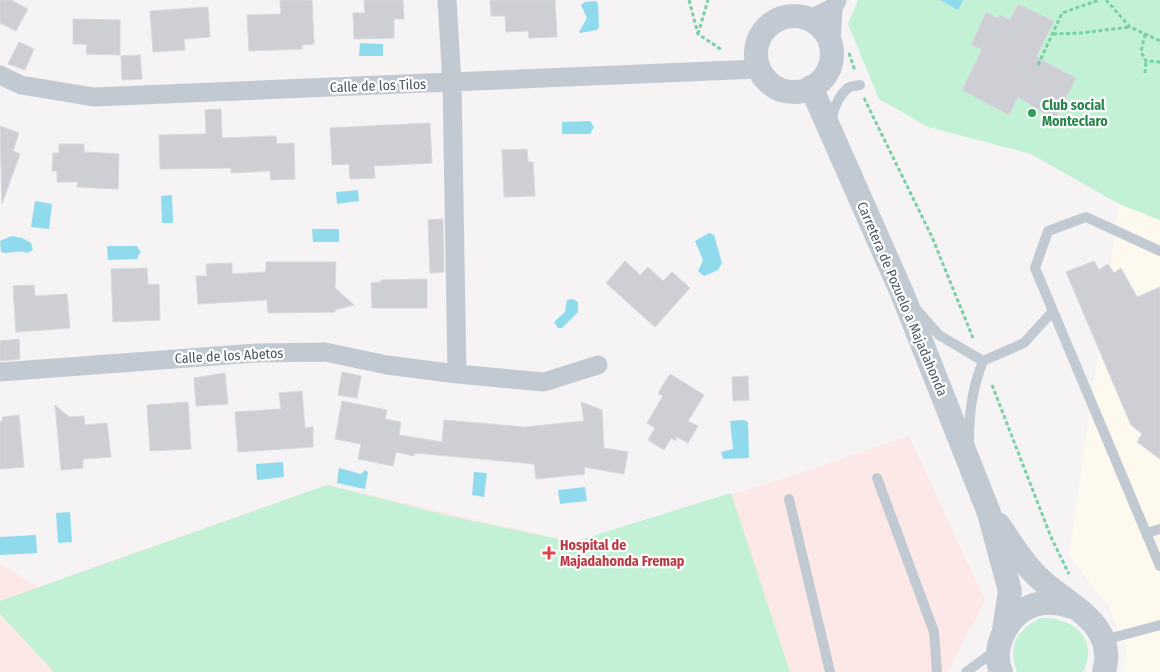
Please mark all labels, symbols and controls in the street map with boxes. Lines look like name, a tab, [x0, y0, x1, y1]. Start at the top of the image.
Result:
street label: Calle de los Tilos	[330, 76, 426, 96]
place label: Club social Monteclaro	[1042, 97, 1108, 130]
marker: Club social Monteclaro	[1026, 107, 1038, 119]
street label: Carretera de Pozuelo a Majadahonda	[853, 199, 951, 399]
street label: Calle de los Abetos	[174, 345, 284, 367]
place label: Hospital de Majadahonda Fremap	[560, 537, 685, 570]
marker: Hospital de Majadahonda Fremap	[542, 546, 556, 560]

